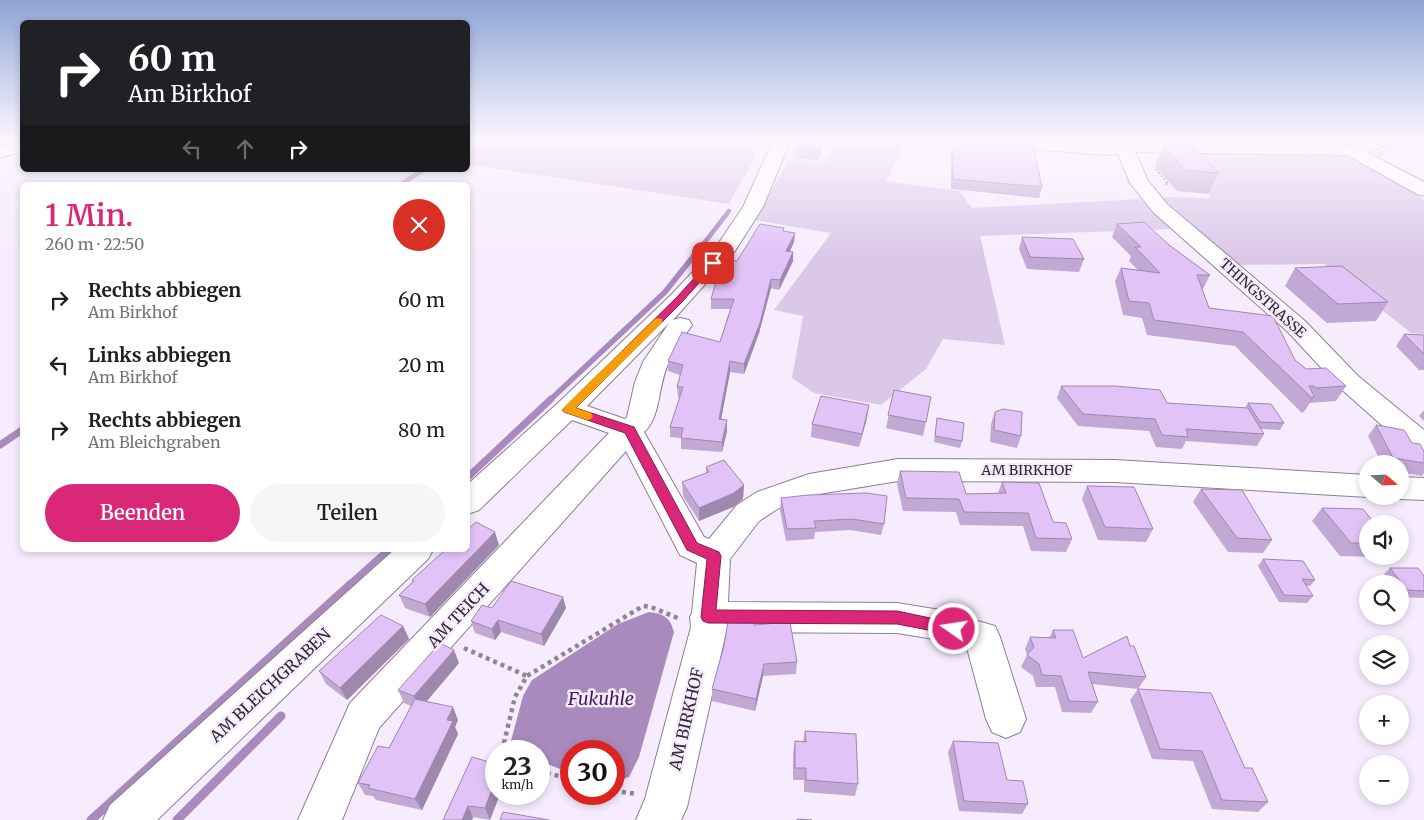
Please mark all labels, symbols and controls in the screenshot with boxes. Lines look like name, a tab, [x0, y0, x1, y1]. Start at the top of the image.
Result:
text: 60 m	[128, 37, 216, 81]
icon: right	[45, 40, 110, 105]
text: Am Birkhof	[128, 80, 251, 108]
icon: left	[178, 135, 206, 163]
icon: ahead	[231, 135, 259, 163]
icon: right	[284, 135, 312, 163]
text: 1 Min.	[45, 196, 133, 234]
button: close	[393, 199, 445, 251]
text: 260 m · 22:50	[45, 234, 144, 254]
pin	[692, 242, 734, 284]
icon: arrive	[699, 249, 727, 277]
street label: THINGSTRASSE	[1216, 254, 1310, 342]
text: Rechts abbiegen	[88, 278, 241, 302]
icon: right	[45, 286, 73, 314]
text: 60 m	[398, 288, 445, 312]
text: Am Birkhof	[88, 302, 178, 322]
text: Links abbiegen	[88, 343, 231, 367]
icon: left	[45, 351, 73, 379]
text: 20 m	[398, 353, 445, 377]
text: Am Birkhof	[88, 367, 178, 387]
text: Rechts abbiegen	[88, 408, 241, 432]
icon: right	[45, 416, 73, 444]
text: 80 m	[398, 418, 445, 442]
text: Am Bleichgraben	[88, 432, 221, 452]
north arrow	[1359, 455, 1409, 505]
map controls	[1359, 455, 1409, 805]
street label: AM BIRKHOF	[980, 461, 1073, 479]
button: Beenden	[45, 484, 240, 542]
button: Teilen	[250, 484, 445, 542]
button: sound	[1359, 515, 1409, 565]
button: search	[1359, 575, 1409, 625]
street label: AM TEICH	[422, 578, 493, 652]
position arrow	[927, 602, 979, 654]
street label: AM BLEICHGRABEN	[205, 623, 335, 747]
button: layers	[1359, 635, 1409, 685]
street label: AM BIRKHOF	[664, 666, 708, 773]
water label: Fukuhle	[567, 687, 634, 710]
button: +	[1359, 695, 1409, 745]
speed limit sign: 30	[560, 740, 625, 805]
text: 23	[503, 750, 532, 782]
button: −	[1359, 755, 1409, 805]
text: km/h	[502, 777, 533, 792]

